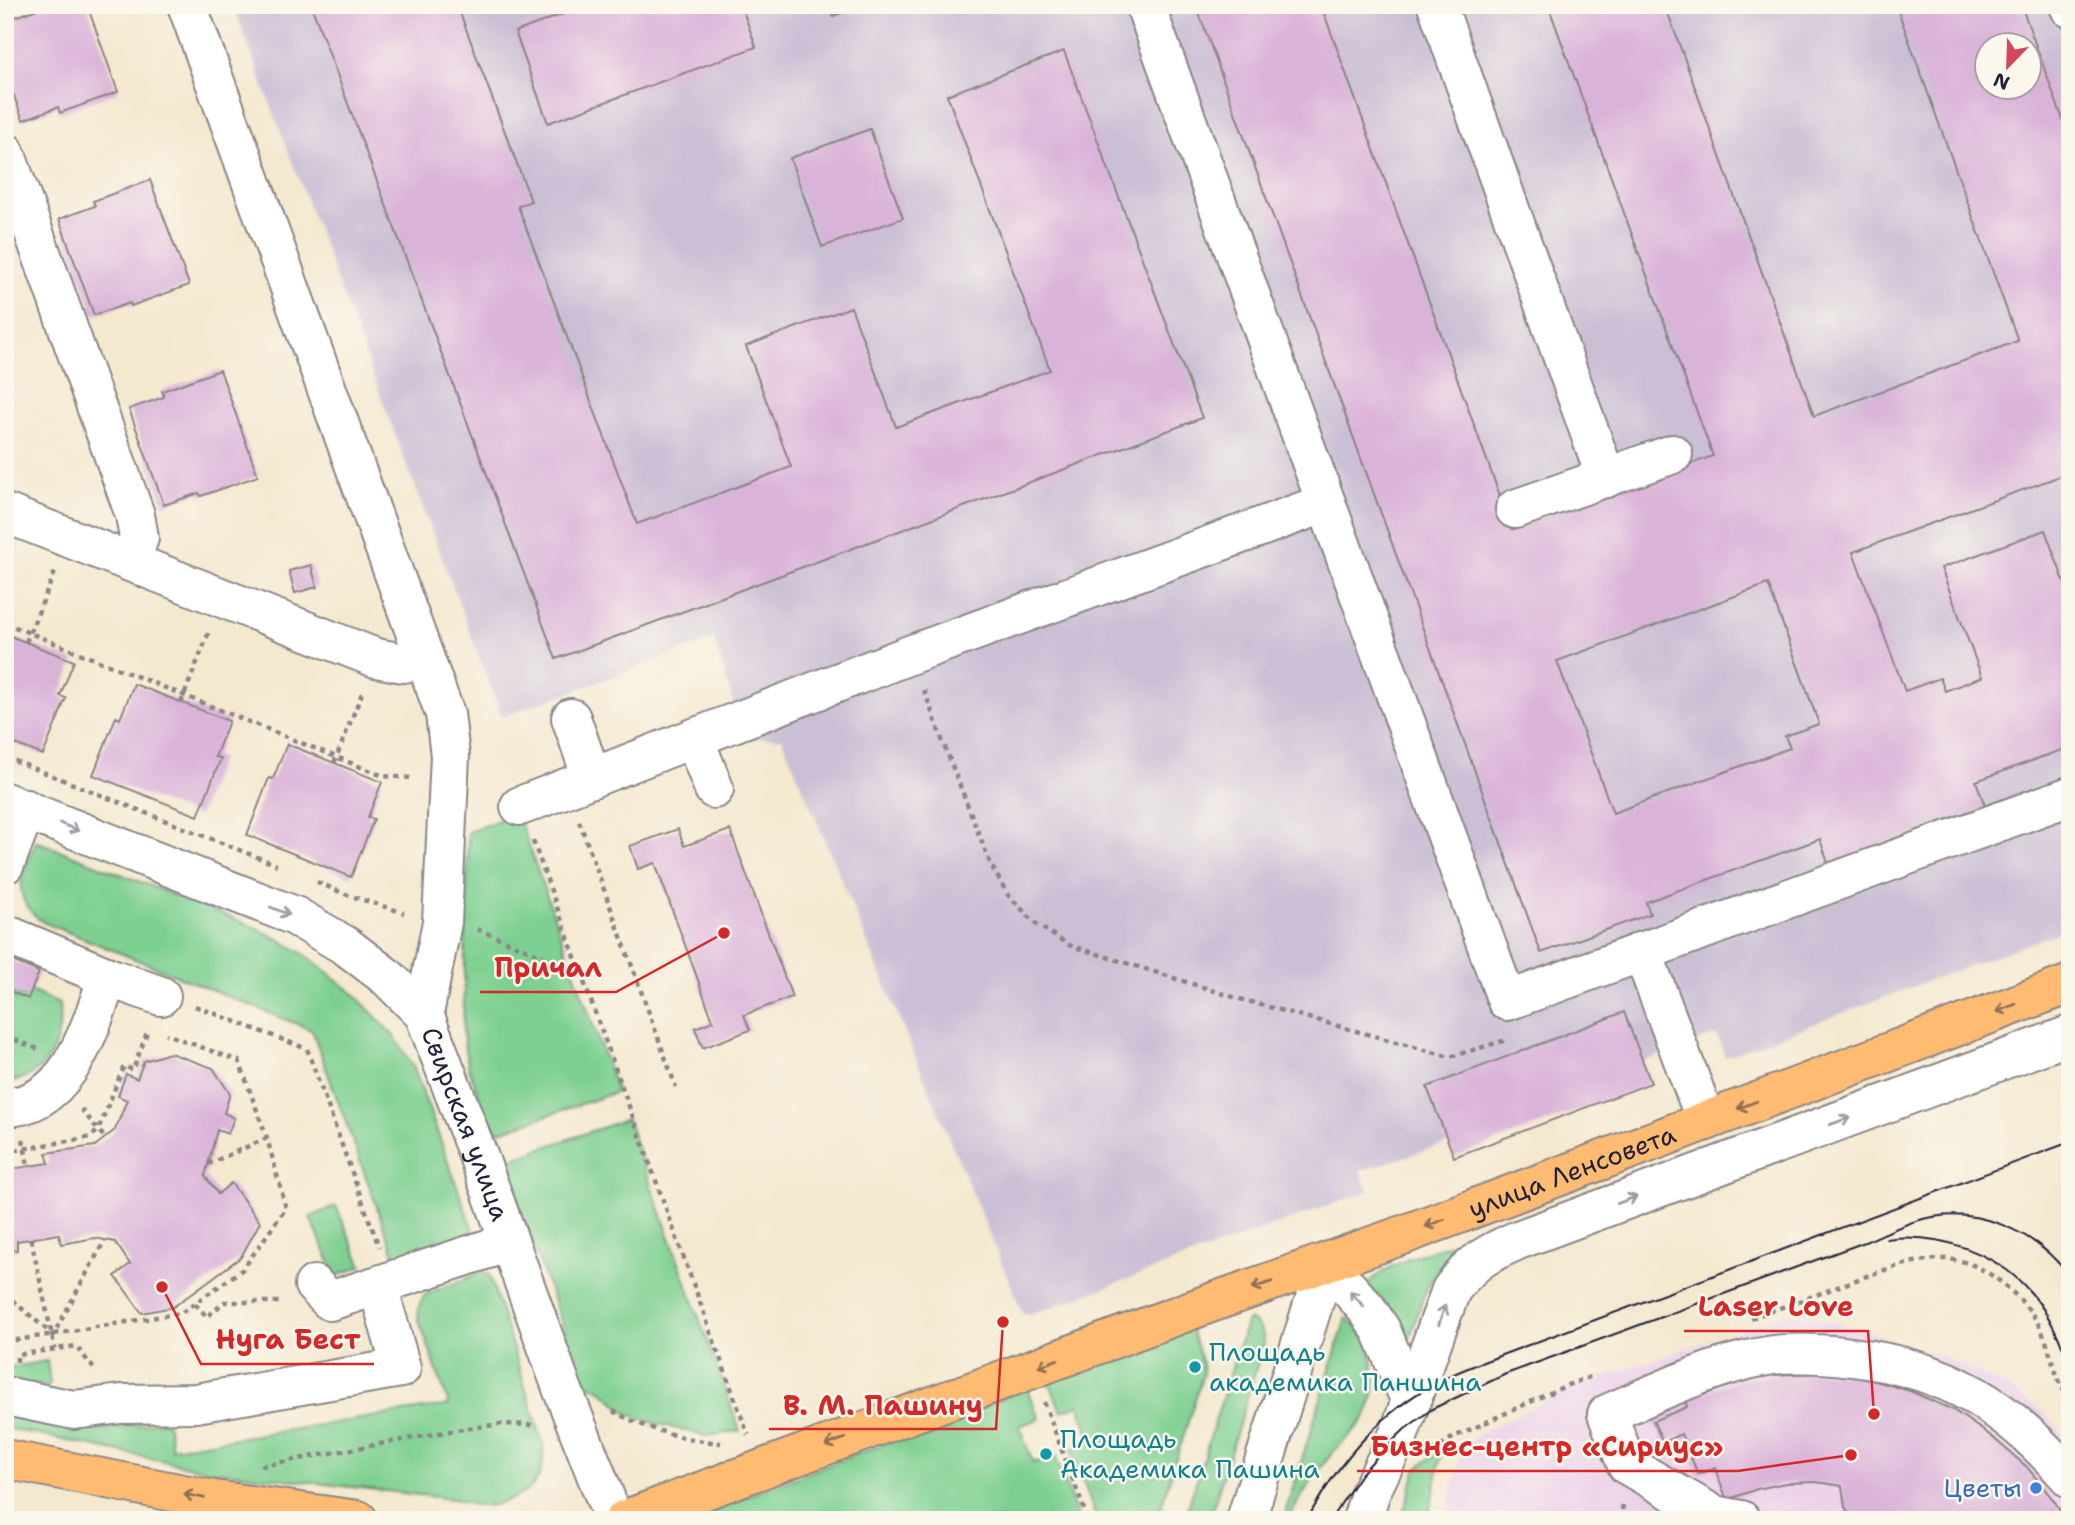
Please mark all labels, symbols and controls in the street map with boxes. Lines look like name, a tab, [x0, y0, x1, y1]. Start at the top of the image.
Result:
north arrow	[1974, 32, 2044, 102]
text: N	[1990, 67, 2013, 96]
one-way arrow	[57, 821, 79, 834]
one-way arrow	[269, 905, 291, 918]
callout: Причал	[480, 943, 616, 992]
text: Причал	[494, 948, 602, 986]
one-way arrow	[1995, 1003, 2017, 1015]
street label: Свирская улица	[414, 1022, 518, 1226]
one-way arrow	[1737, 1100, 1759, 1113]
one-way arrow	[1828, 1113, 1850, 1126]
street label: улица Ленсовета	[1463, 1116, 1680, 1226]
one-way arrow	[1615, 1193, 1637, 1205]
one-way arrow	[1425, 1217, 1447, 1230]
one-way arrow	[1251, 1279, 1273, 1292]
callout: Laser Love	[1684, 1282, 1868, 1331]
text: Laser Love	[1698, 1287, 1854, 1325]
one-way arrow	[1349, 1290, 1365, 1308]
one-way arrow	[1437, 1304, 1449, 1326]
callout: Нуга Бест	[201, 1315, 374, 1364]
text: Нуга Бест	[215, 1320, 361, 1358]
place label: Площадь академика Паншина	[1209, 1334, 1481, 1399]
one-way arrow	[1038, 1358, 1060, 1370]
marker: Площадь академика Паншина	[1187, 1359, 1203, 1375]
callout: В. М. Пашину	[769, 1380, 996, 1429]
text: В. М. Пашину	[783, 1386, 983, 1424]
place label: Площадь Академика Пашина	[1060, 1421, 1320, 1486]
callout: Бизнес-центр «Сириус»	[1357, 1422, 1738, 1471]
text: Бизнес-центр «Сириус»	[1371, 1427, 1723, 1465]
one-way arrow	[824, 1436, 846, 1449]
marker: Площадь Академика Пашина	[1038, 1446, 1054, 1462]
place label: Цветы	[1944, 1470, 2022, 1505]
marker: Цветы	[2028, 1480, 2044, 1496]
one-way arrow	[183, 1489, 206, 1503]

